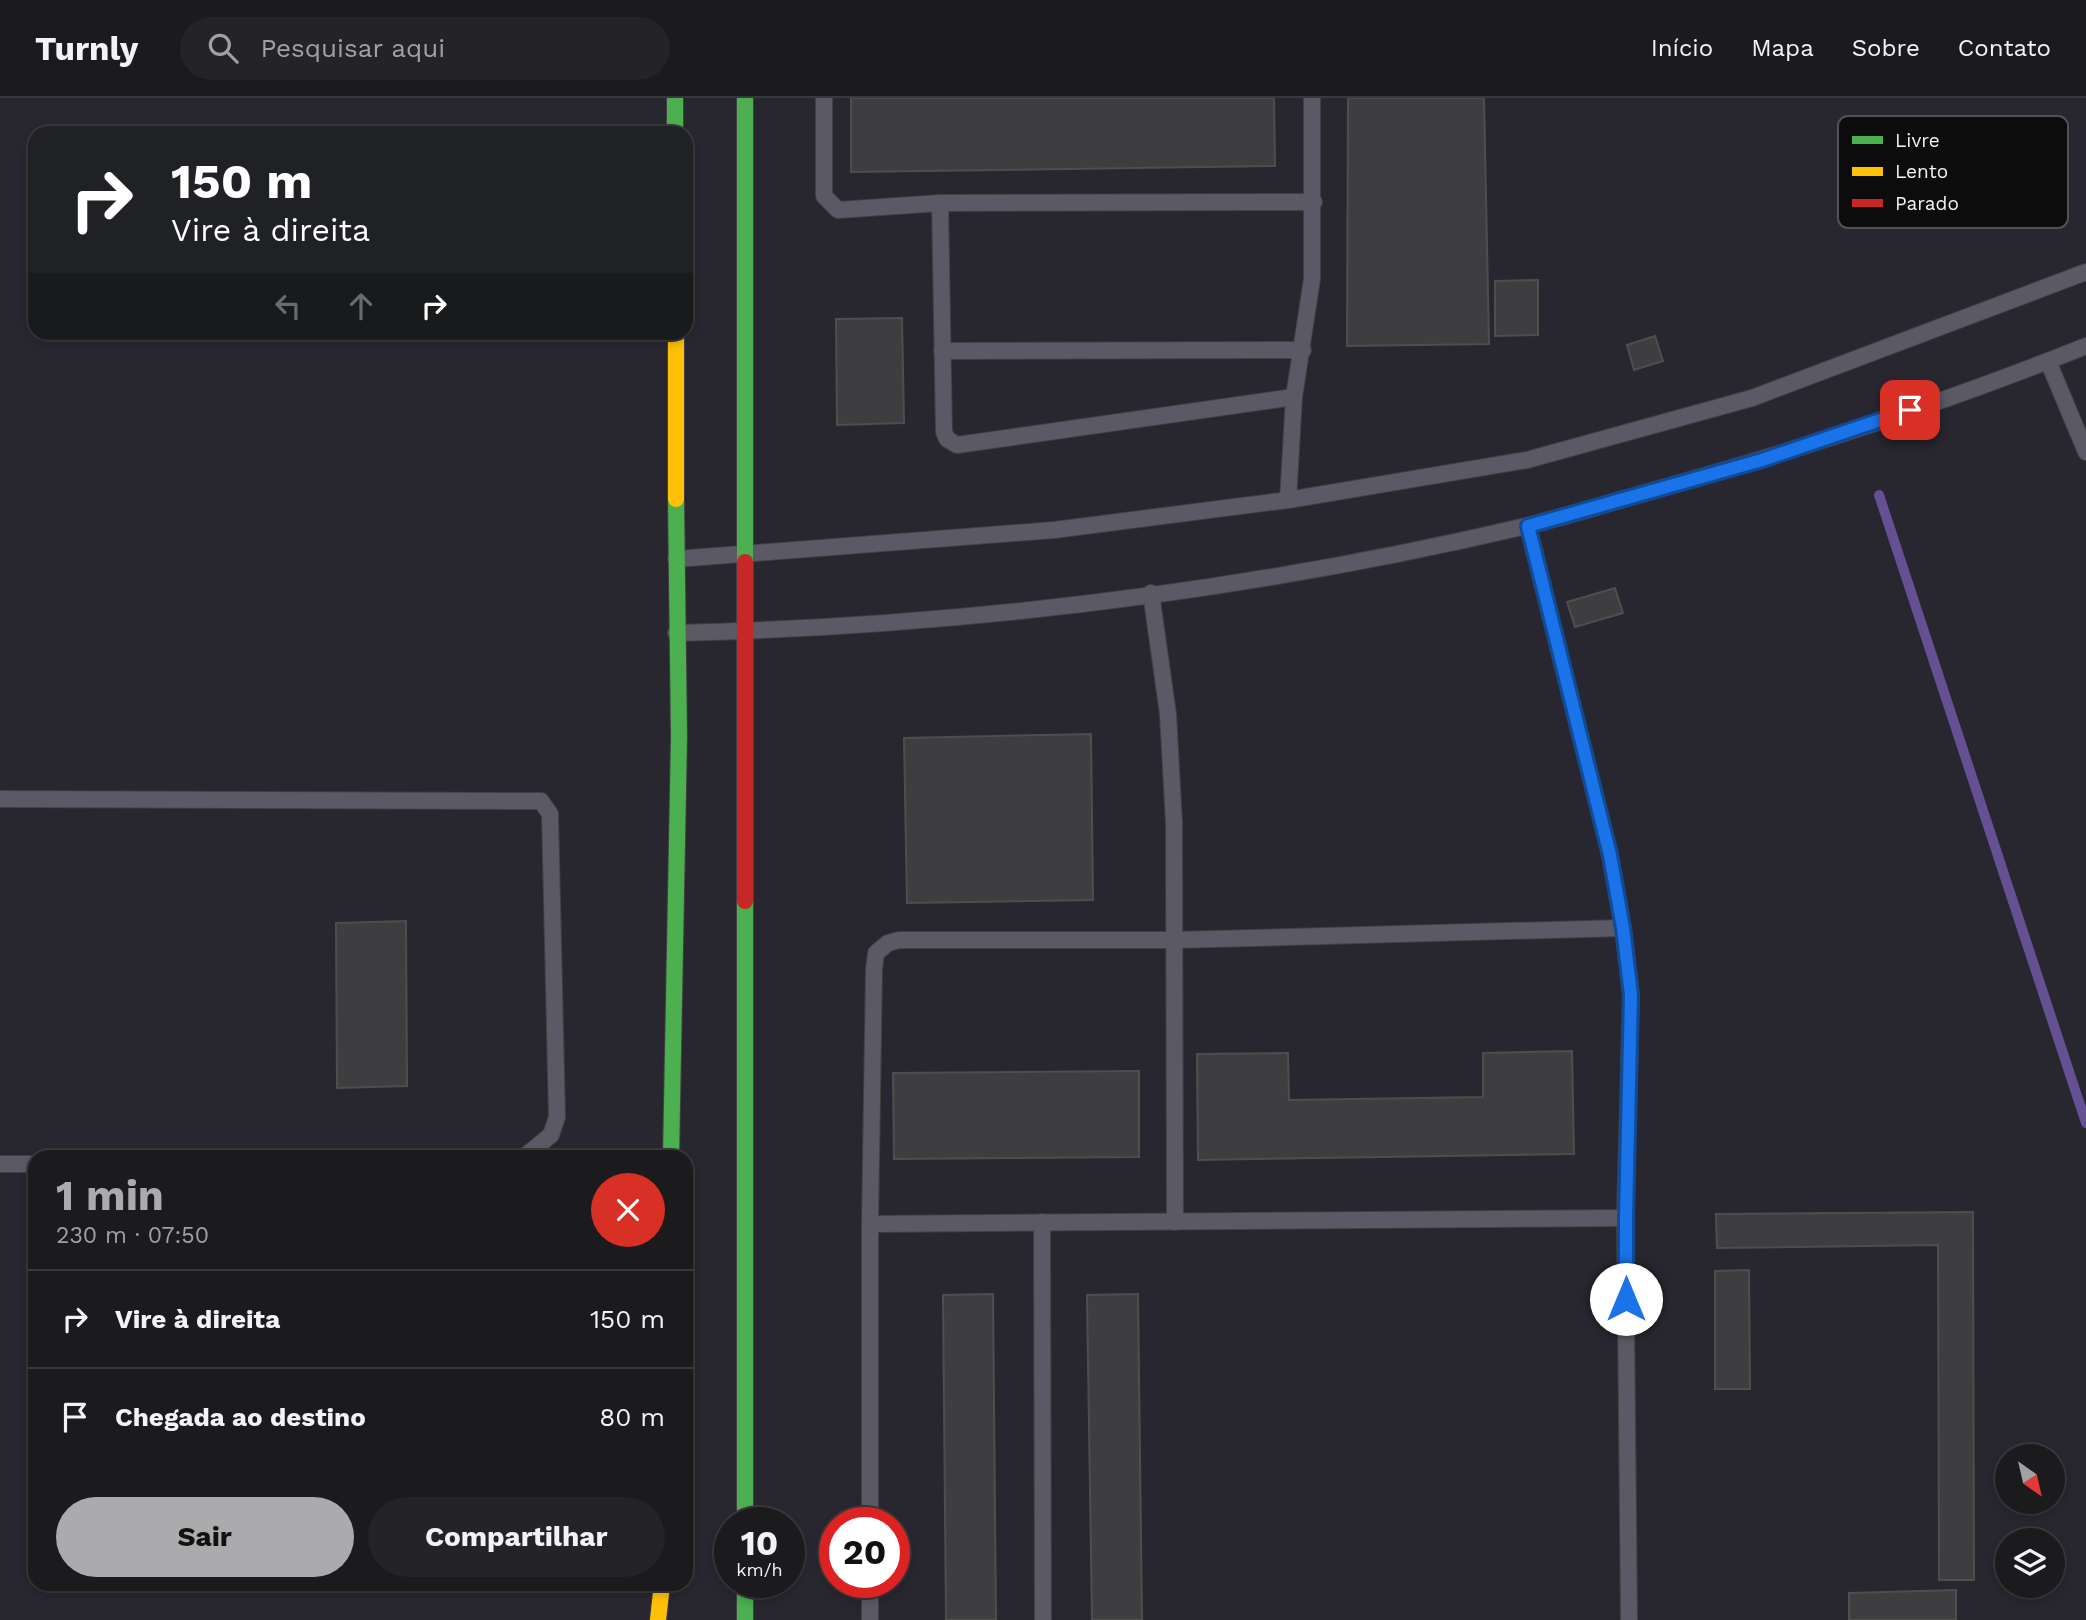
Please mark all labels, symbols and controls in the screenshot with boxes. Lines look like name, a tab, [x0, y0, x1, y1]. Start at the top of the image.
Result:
search box	[180, 17, 670, 80]
text: Turnly	[35, 29, 138, 68]
icon: search	[204, 29, 242, 67]
text: Pesquisar aqui	[260, 33, 445, 63]
text: Início	[1651, 34, 1713, 62]
text: Mapa	[1751, 34, 1814, 62]
text: Sobre	[1852, 34, 1920, 62]
text: Contato	[1958, 34, 2051, 62]
legend	[1838, 116, 2068, 228]
text: Livre	[1895, 129, 1940, 152]
text: 150 m	[171, 152, 312, 210]
icon: right	[56, 154, 147, 245]
text: Lento	[1895, 160, 1948, 183]
text: Parado	[1895, 192, 1959, 215]
text: Vire à direita	[171, 211, 370, 249]
icon: left	[269, 287, 307, 325]
icon: ahead	[342, 287, 380, 325]
icon: right	[415, 287, 453, 325]
pin	[1880, 380, 1940, 440]
icon: arrive	[1891, 391, 1929, 429]
text: 1 min	[56, 1171, 164, 1220]
button: close	[591, 1173, 665, 1247]
text: 230 m · 07:50	[56, 1222, 209, 1249]
position arrow	[1589, 1262, 1663, 1336]
icon: right	[56, 1300, 94, 1338]
text: Vire à direita	[115, 1304, 280, 1334]
text: 150 m	[590, 1304, 665, 1334]
icon: arrive	[56, 1398, 94, 1436]
text: Chegada ao destino	[115, 1402, 366, 1432]
text: 80 m	[599, 1402, 665, 1432]
north arrow	[1995, 1444, 2065, 1514]
map controls	[1995, 1444, 2065, 1598]
button: Sair	[56, 1497, 354, 1577]
button: Compartilhar	[368, 1497, 665, 1577]
speed limit sign: 20	[819, 1507, 910, 1598]
text: 10	[741, 1522, 778, 1564]
button: layers	[1995, 1528, 2065, 1598]
text: km/h	[736, 1559, 783, 1580]

